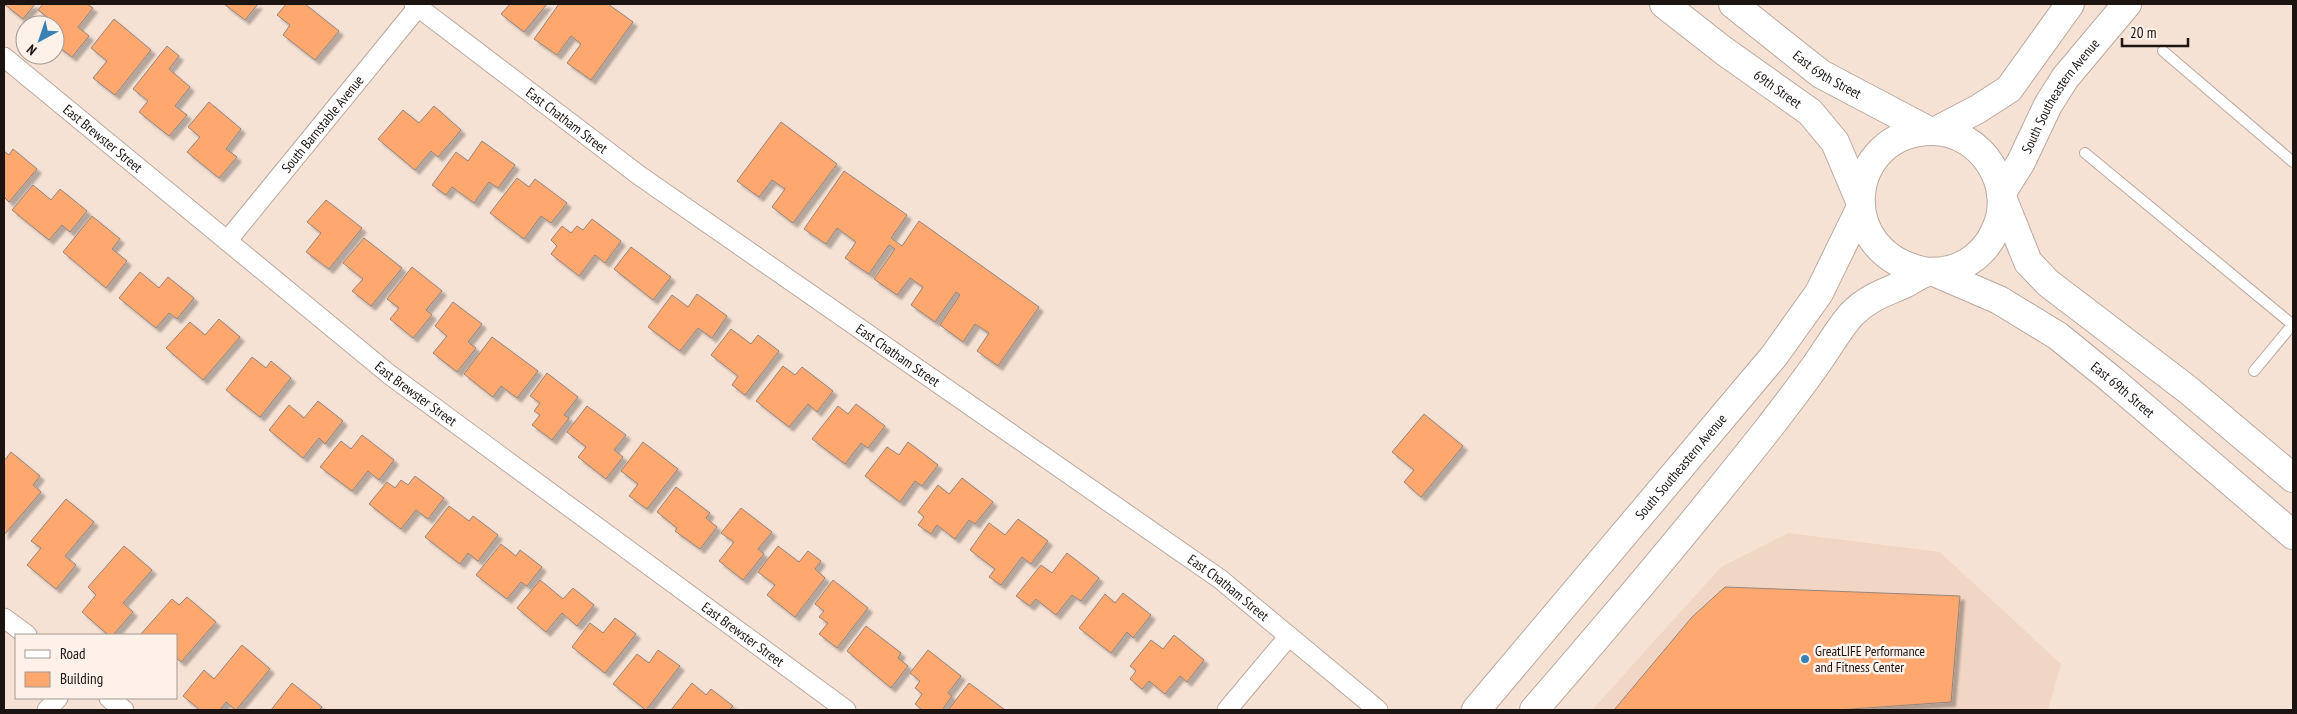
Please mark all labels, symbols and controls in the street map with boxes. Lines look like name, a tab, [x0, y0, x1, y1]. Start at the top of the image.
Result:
north arrow	[15, 15, 65, 65]
scale bar	[2122, 15, 2188, 47]
text: 20 m	[2130, 23, 2156, 42]
street label: South Southeastern Avenue	[2017, 35, 2103, 156]
text: N	[23, 41, 40, 59]
street label: East 69th Street	[1789, 46, 1865, 103]
street label: 69th Street	[1750, 66, 1805, 112]
street label: South Barnstable Avenue	[277, 71, 368, 176]
street label: East Chatham Street	[522, 83, 611, 157]
street label: East Brewster Street	[59, 100, 146, 176]
street label: East Chatham Street	[852, 320, 943, 391]
street label: East Brewster Street	[371, 357, 461, 430]
street label: East 69th Street	[2087, 358, 2159, 422]
street label: South Southeastern Avenue	[1631, 410, 1731, 523]
street label: East Chatham Street	[1184, 550, 1273, 625]
street label: East Brewster Street	[698, 598, 788, 671]
legend	[15, 634, 178, 699]
place label: GreatLIFE Performance and Fitness Center	[1815, 642, 1925, 676]
text: Road	[60, 644, 86, 663]
marker: GreatLIFE Performance and Fitness Center	[1799, 653, 1811, 665]
text: Building	[60, 669, 103, 688]

